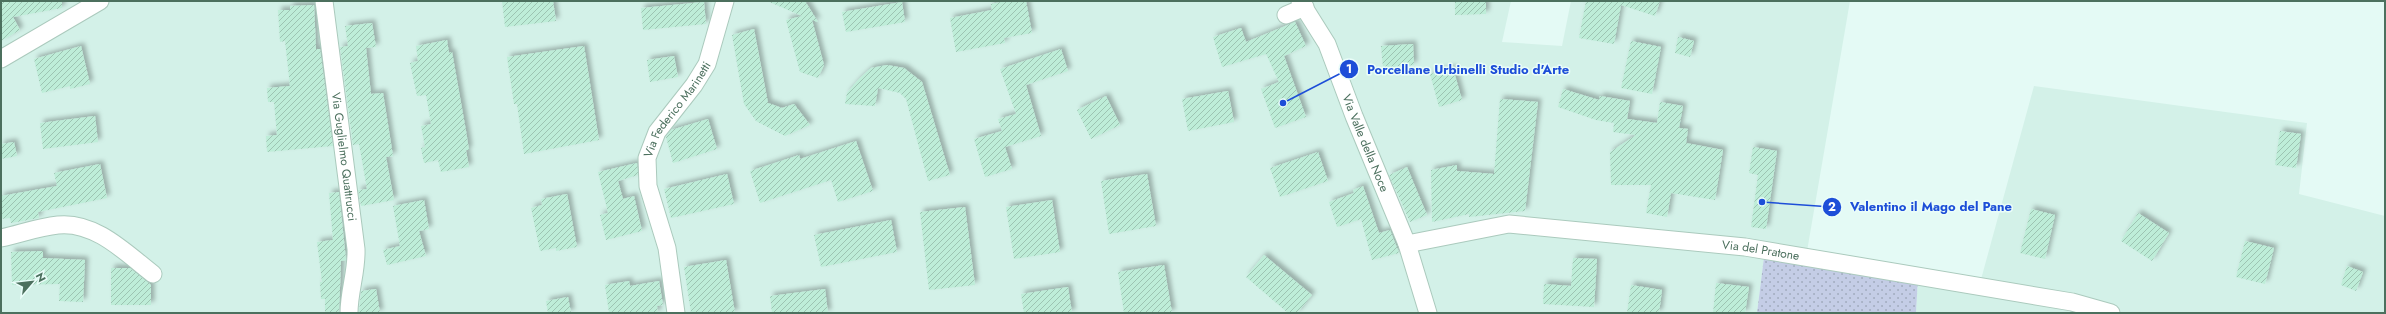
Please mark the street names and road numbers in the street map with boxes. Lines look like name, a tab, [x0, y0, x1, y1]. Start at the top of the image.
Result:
street label: Via Federico Marinetti	[639, 58, 715, 160]
street label: Via Guglielmo Quattrucci	[327, 91, 361, 222]
street label: Via Valle della Noce	[1338, 92, 1393, 195]
street label: Via del Pratone	[1721, 236, 1801, 265]

